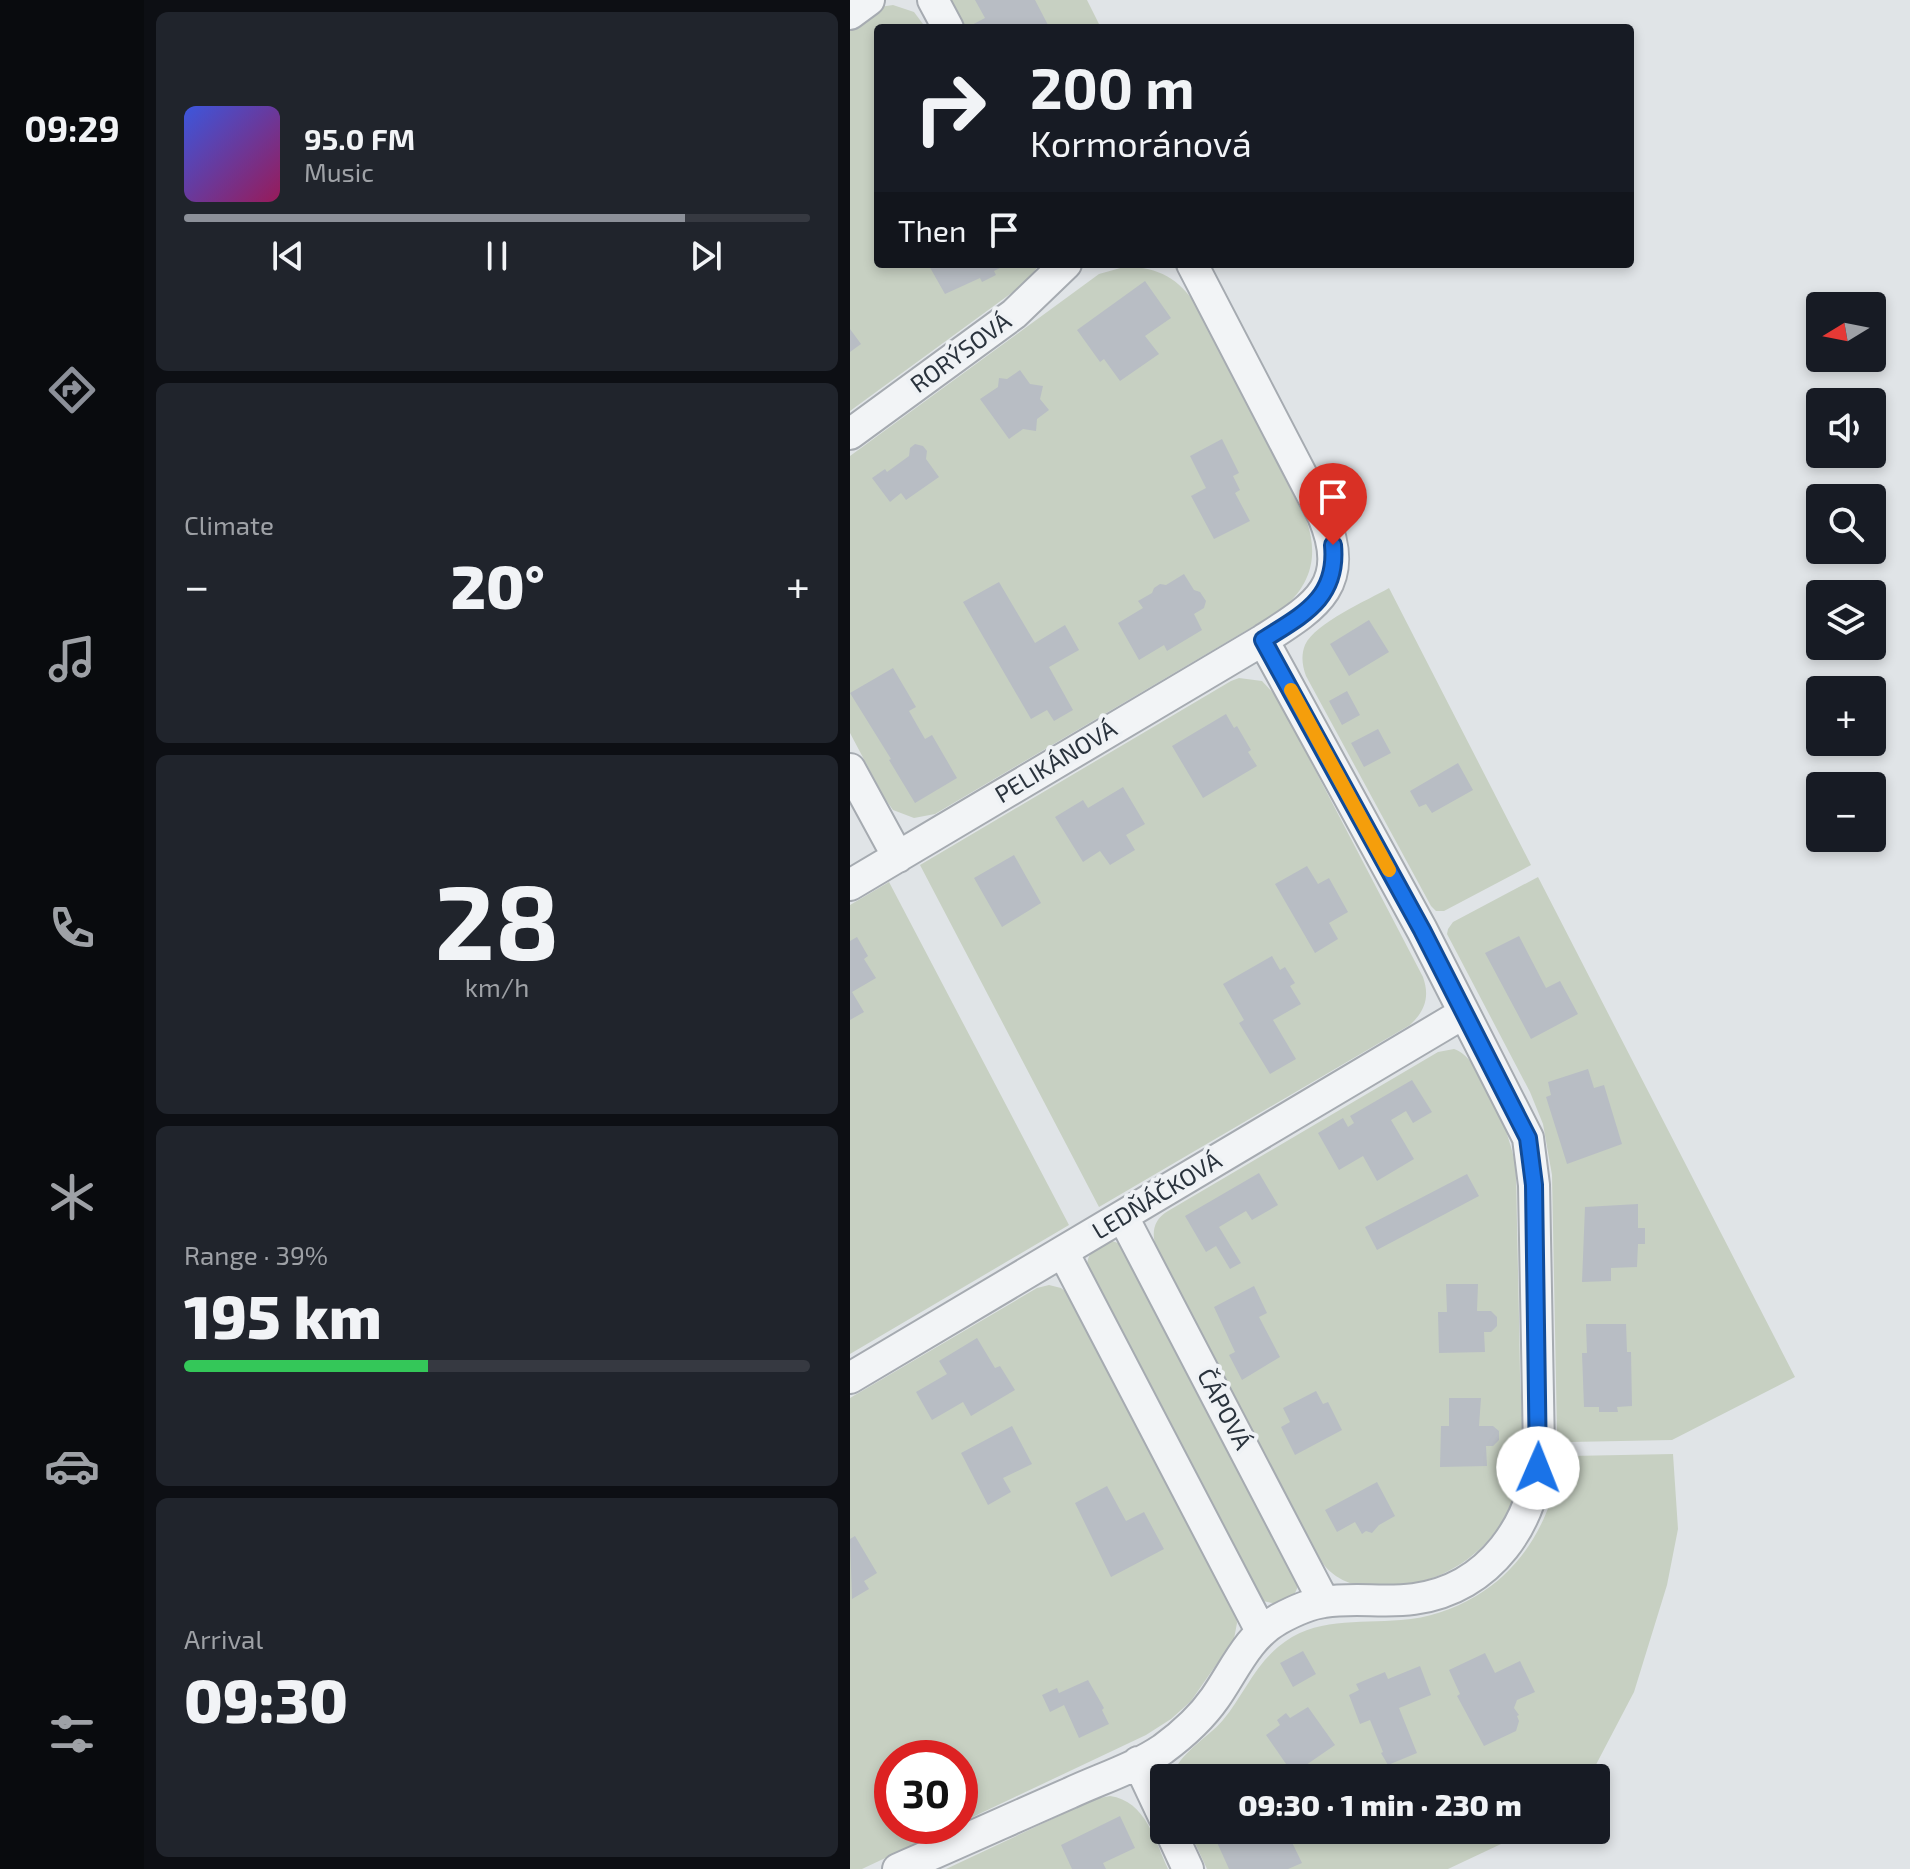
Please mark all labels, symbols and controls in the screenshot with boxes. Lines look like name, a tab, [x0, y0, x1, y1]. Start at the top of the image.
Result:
text: 200 m	[1030, 53, 1195, 120]
icon: right	[898, 56, 1002, 160]
text: 09:29	[24, 106, 120, 149]
text: 95.0 FM	[304, 120, 415, 156]
text: Kormoránová	[1030, 121, 1252, 164]
text: Music	[304, 156, 374, 187]
icon: arrive	[982, 208, 1026, 252]
text: Then	[898, 212, 966, 248]
icon: previous	[266, 234, 310, 278]
icon: pause	[475, 234, 519, 278]
icon: next	[684, 234, 728, 278]
north arrow	[1806, 292, 1886, 372]
map controls	[1806, 292, 1886, 852]
street label: RORÝSOVÁ	[904, 306, 1016, 398]
icon: directions	[44, 362, 100, 418]
button: sound	[1806, 388, 1886, 468]
pin	[1299, 463, 1367, 545]
icon: arrive	[1311, 475, 1355, 519]
button: search	[1806, 484, 1886, 564]
text: Climate	[184, 509, 274, 540]
text: 20°	[451, 549, 545, 621]
text: −	[184, 558, 210, 611]
text: +	[786, 558, 810, 611]
button: layers	[1806, 580, 1886, 660]
icon: music	[44, 631, 100, 687]
button: +	[1806, 676, 1886, 756]
street label: PELIKÁNOVÁ	[989, 713, 1121, 808]
button: −	[1806, 772, 1886, 852]
text: 28	[434, 856, 560, 981]
icon: phone	[44, 900, 100, 956]
text: km/h	[465, 971, 529, 1002]
street label: LEDŇÁČKOVÁ	[1086, 1145, 1226, 1245]
icon: climate	[44, 1169, 100, 1225]
text: Range · 39%	[184, 1239, 328, 1270]
text: 195 km	[184, 1279, 382, 1351]
street label: ČÁPOVÁ	[1192, 1363, 1259, 1454]
position arrow	[1496, 1426, 1580, 1510]
icon: car	[44, 1438, 100, 1494]
text: Arrival	[184, 1623, 263, 1654]
text: 09:30	[184, 1663, 348, 1735]
icon: filters	[44, 1706, 100, 1762]
speed limit sign: 30	[874, 1740, 978, 1844]
text: 09:30 · 1 min · 230 m	[1238, 1786, 1522, 1822]

